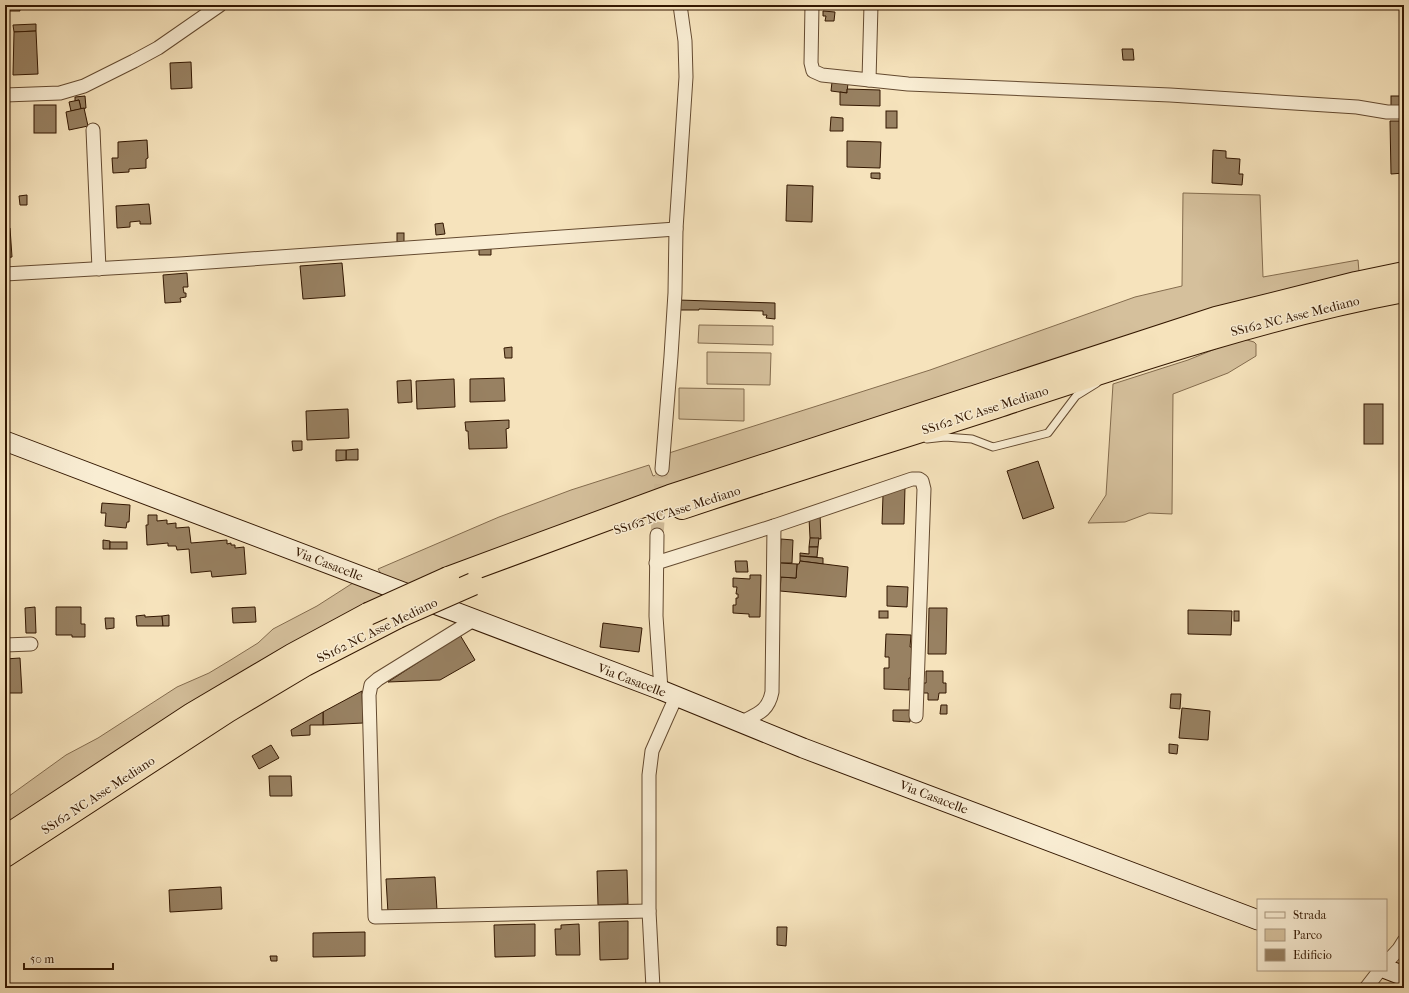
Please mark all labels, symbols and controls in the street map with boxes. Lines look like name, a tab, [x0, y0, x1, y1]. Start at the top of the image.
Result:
street label: SS162 NC Asse Mediano	[1229, 293, 1361, 339]
street label: SS162 NC Asse Mediano	[920, 382, 1051, 438]
street label: SS162 NC Asse Mediano	[612, 482, 743, 538]
street label: Via Casacelle	[292, 544, 366, 584]
street label: SS162 NC Asse Mediano	[314, 594, 440, 666]
street label: Via Casacelle	[595, 660, 669, 700]
street label: SS162 NC Asse Mediano	[38, 752, 158, 837]
street label: Via Casacelle	[897, 777, 971, 817]
legend	[1257, 899, 1387, 971]
text: Strada	[1293, 908, 1327, 922]
text: Parco	[1293, 928, 1322, 942]
scale bar	[24, 945, 113, 971]
text: Edificio	[1293, 948, 1332, 962]
text: 50 m	[30, 952, 54, 966]

